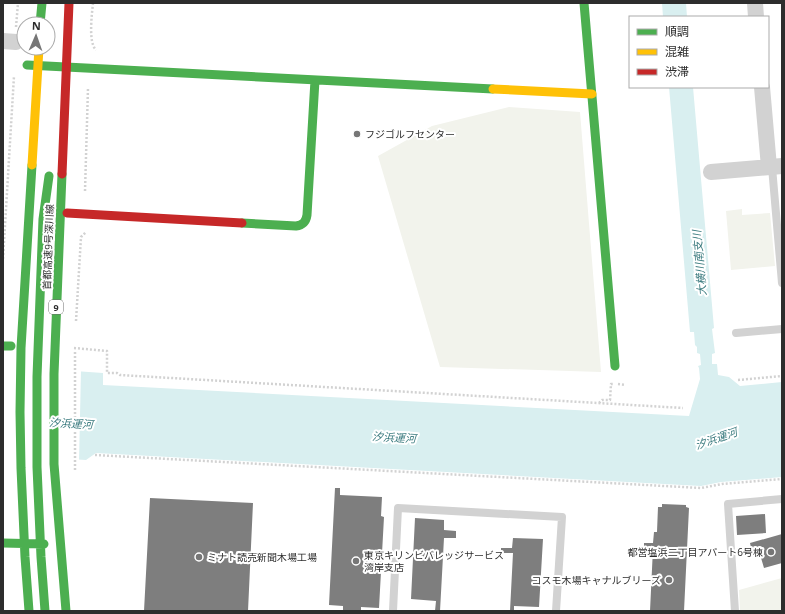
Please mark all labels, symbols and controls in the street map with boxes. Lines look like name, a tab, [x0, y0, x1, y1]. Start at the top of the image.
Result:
north arrow	[16, 16, 56, 56]
legend	[629, 16, 769, 88]
text: N	[32, 18, 41, 33]
text: 順調	[665, 23, 689, 40]
text: 混雑	[665, 43, 689, 60]
text: 渋滞	[665, 63, 689, 80]
place label: フジゴルフセンター	[365, 127, 455, 141]
marker: フジゴルフセンター	[352, 129, 362, 139]
street label: 首都高速9号深川線	[40, 204, 56, 290]
water label: 大横川南支川	[689, 228, 709, 297]
road number: 9	[49, 300, 63, 314]
water label: 汐浜運河	[49, 414, 95, 432]
water label: 汐浜運河	[693, 423, 741, 452]
water label: 汐浜運河	[372, 428, 418, 446]
place label: 都営塩浜二丁目アパート6号棟	[627, 545, 763, 559]
marker: 都営塩浜二丁目アパート6号棟	[766, 547, 776, 557]
place label: 東京キリンビバレッジサービス 湾岸支店	[364, 548, 504, 574]
place label: ミナト読売新聞木場工場	[207, 550, 317, 564]
marker: ミナト読売新聞木場工場	[194, 552, 204, 562]
marker: 東京キリンビバレッジサービス 湾岸支店	[351, 556, 361, 566]
place label: コスモ木場キャナルブリーズ	[532, 573, 661, 587]
marker: コスモ木場キャナルブリーズ	[664, 575, 674, 585]

